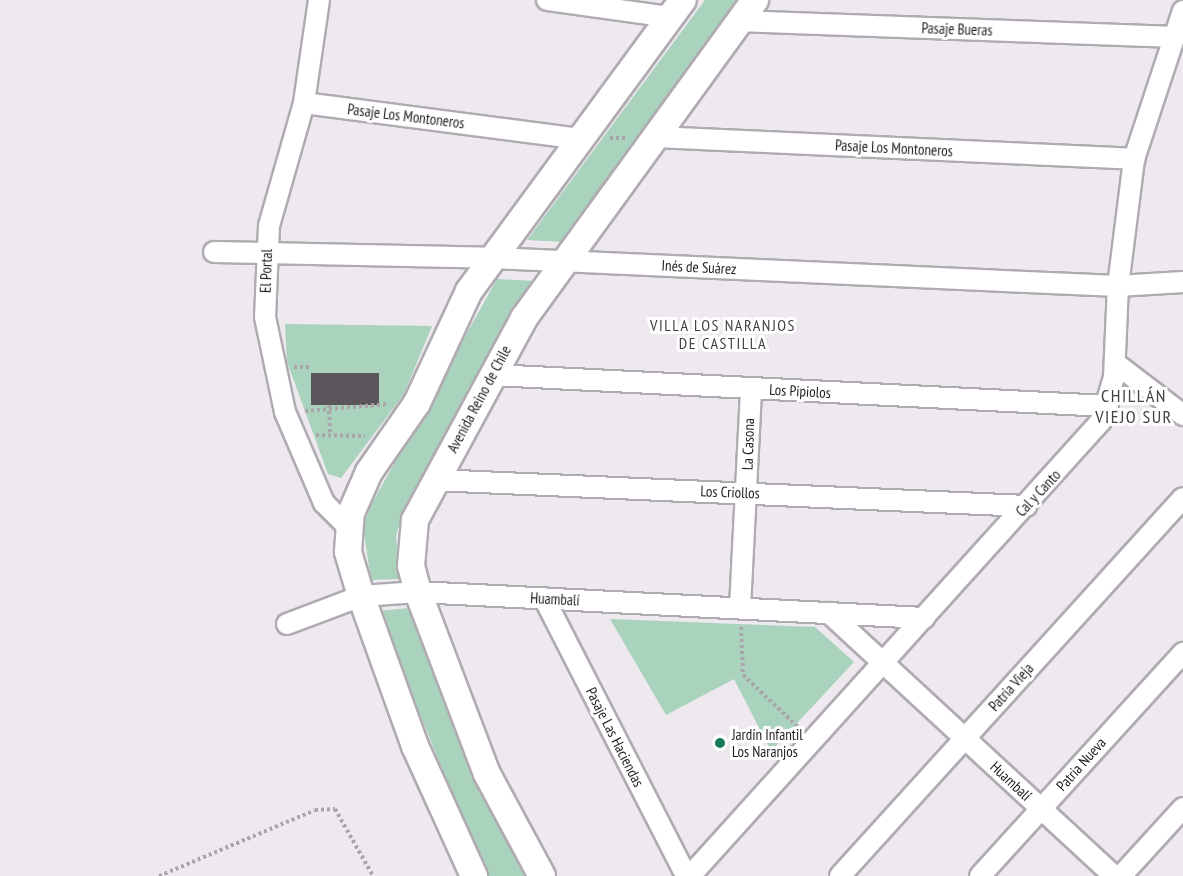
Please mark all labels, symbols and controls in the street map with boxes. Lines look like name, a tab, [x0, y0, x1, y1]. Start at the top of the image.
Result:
street label: Pasaje Bueras	[921, 19, 993, 39]
street label: Pasaje Los Montoneros	[346, 100, 466, 132]
street label: Pasaje Los Montoneros	[835, 136, 953, 160]
street label: El Portal	[256, 249, 276, 293]
street label: Inés de Suárez	[661, 256, 737, 278]
district label: VILLA LOS NARANJOS DE CASTILLA	[650, 315, 796, 353]
street label: Avenida Reino de Chile	[443, 342, 515, 456]
street label: Los Pipiolos	[769, 380, 831, 402]
district label: CHILLÁN VIEJO SUR	[1095, 386, 1173, 428]
street label: La Casona	[738, 418, 758, 470]
street label: Cal y Canto	[1012, 466, 1064, 520]
street label: Los Criollos	[700, 482, 760, 502]
street label: Huambalí	[530, 589, 580, 609]
street label: Patria Vieja	[985, 659, 1037, 715]
street label: Pasaje Las Haciendas	[582, 684, 648, 790]
place label: Jardín Infantil Los Naranjos	[732, 725, 803, 760]
street label: Patria Nueva	[1052, 734, 1110, 794]
marker: Jardín Infantil Los Naranjos	[713, 736, 727, 750]
street label: Huambalí	[987, 758, 1035, 804]

